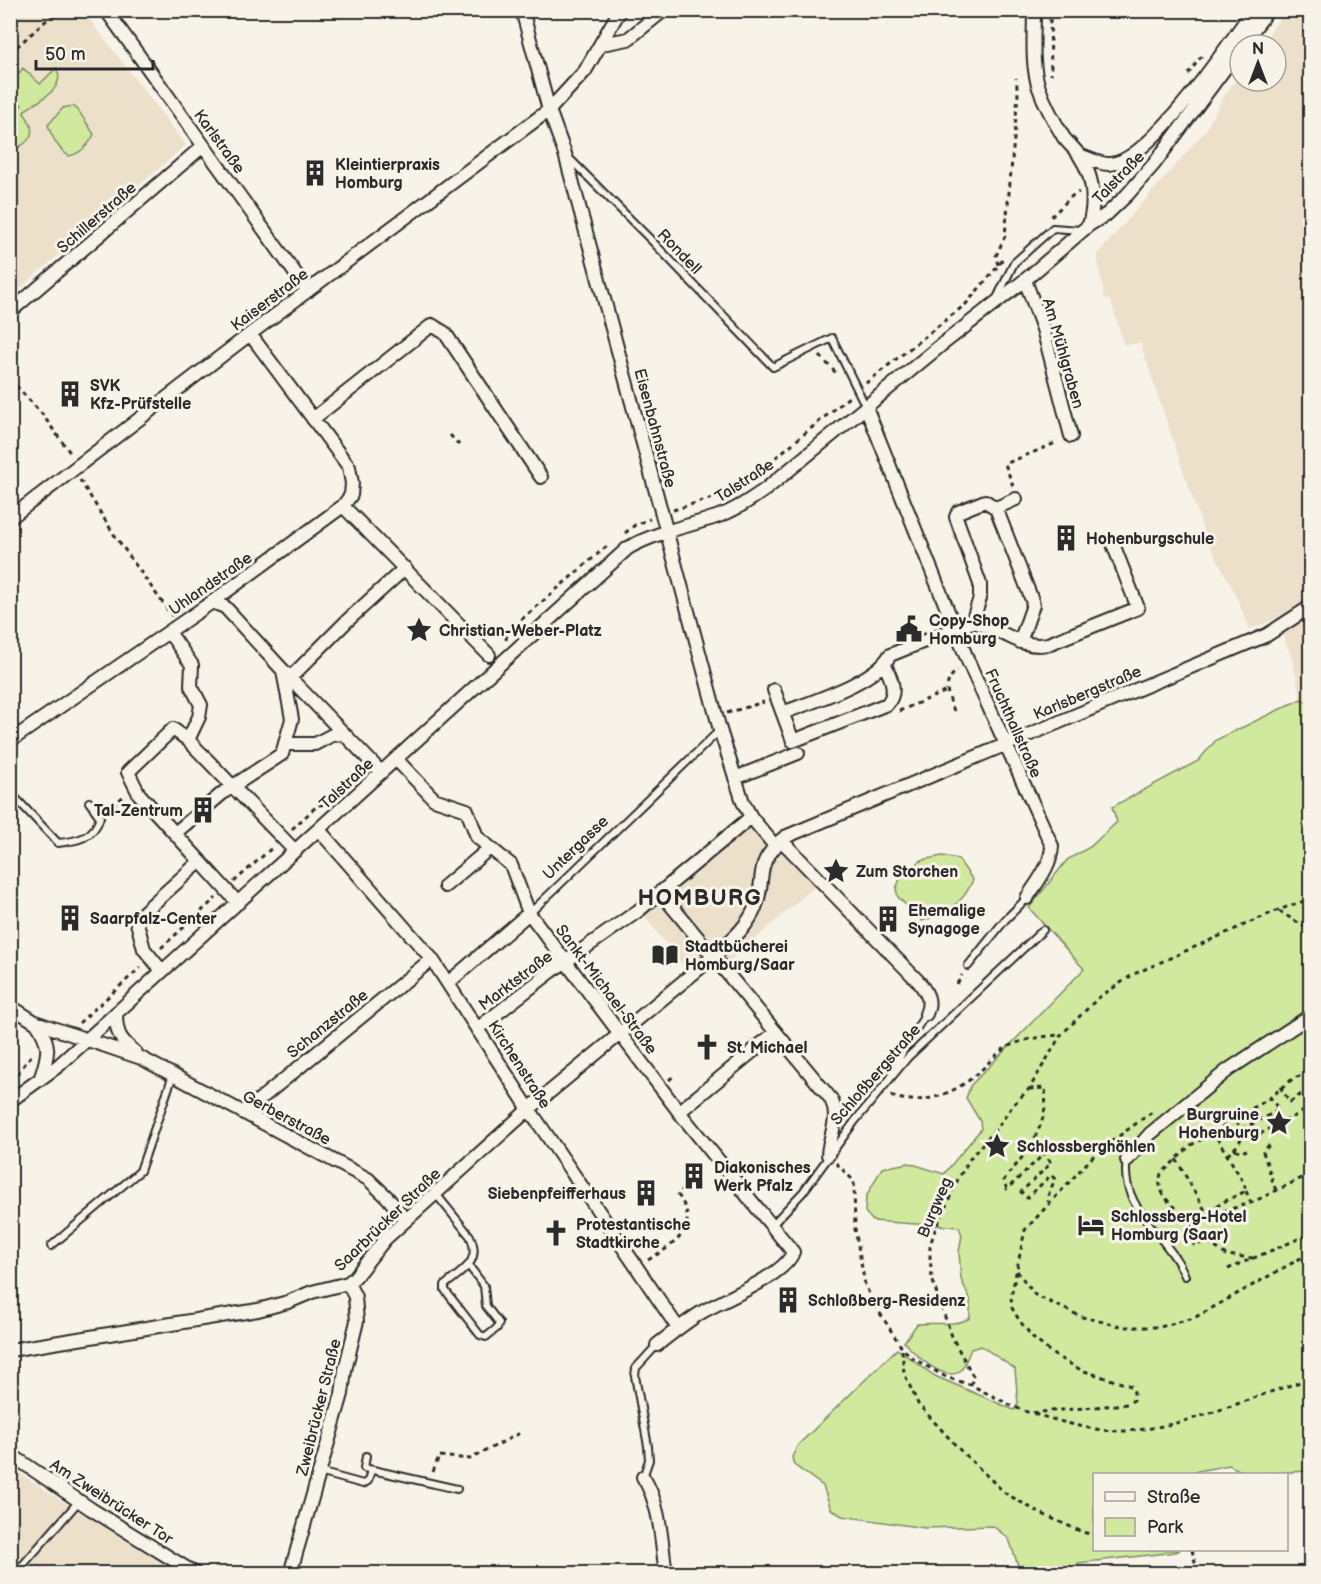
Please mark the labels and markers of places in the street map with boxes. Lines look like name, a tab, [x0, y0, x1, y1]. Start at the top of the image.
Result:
place label: Kleintierpraxis Homburg	[335, 156, 440, 193]
building icon: Kleintierpraxis Homburg	[300, 158, 330, 188]
place label: SVK Kfz-Prüfstelle	[90, 377, 191, 414]
building icon: SVK Kfz-Prüfstelle	[55, 379, 85, 409]
building icon: Hohenburgschule	[1051, 523, 1081, 553]
place label: Hohenburgschule	[1086, 530, 1214, 549]
place label: Copy-Shop Homburg	[929, 612, 1009, 649]
public building icon: Copy-Shop Homburg	[894, 614, 924, 644]
place icon: Christian-Weber-Platz	[404, 615, 434, 645]
place label: Christian-Weber-Platz	[439, 622, 602, 641]
building icon: Tal-Zentrum	[188, 795, 218, 825]
place label: Tal-Zentrum	[94, 802, 183, 821]
place icon: Zum Storchen	[821, 856, 851, 886]
place label: Zum Storchen	[856, 863, 958, 882]
place label: Ehemalige Synagoge	[908, 902, 985, 939]
building icon: Saarpfalz-Center	[55, 903, 85, 933]
building icon: Ehemalige Synagoge	[873, 904, 903, 934]
place label: Saarpfalz-Center	[90, 910, 217, 929]
place label: Stadtbücherei Homburg/Saar	[685, 938, 795, 975]
library icon: Stadtbücherei Homburg/Saar	[650, 940, 680, 970]
church icon: St. Michael	[692, 1032, 722, 1062]
place label: St. Michael	[727, 1039, 808, 1058]
place label: Burgruine Hohenburg	[1178, 1106, 1259, 1143]
place icon: Burgruine Hohenburg	[1264, 1108, 1294, 1138]
place icon: Schlossberghöhlen	[982, 1131, 1012, 1161]
place label: Schlossberghöhlen	[1017, 1138, 1156, 1157]
place label: Diakonisches Werk Pfalz	[714, 1159, 811, 1196]
building icon: Diakonisches Werk Pfalz	[679, 1161, 709, 1191]
building icon: Siebenpfeifferhaus	[631, 1178, 661, 1208]
place label: Siebenpfeifferhaus	[488, 1185, 626, 1204]
place label: Schlossberg-Hotel Homburg (Saar)	[1111, 1208, 1247, 1245]
hotel icon: Schlossberg-Hotel Homburg (Saar)	[1076, 1210, 1106, 1240]
place label: Protestantische Stadtkirche	[576, 1216, 690, 1253]
church icon: Protestantische Stadtkirche	[541, 1218, 571, 1248]
building icon: Schloßberg-Residenz	[773, 1285, 803, 1315]
place label: Schloßberg-Residenz	[808, 1292, 966, 1311]

